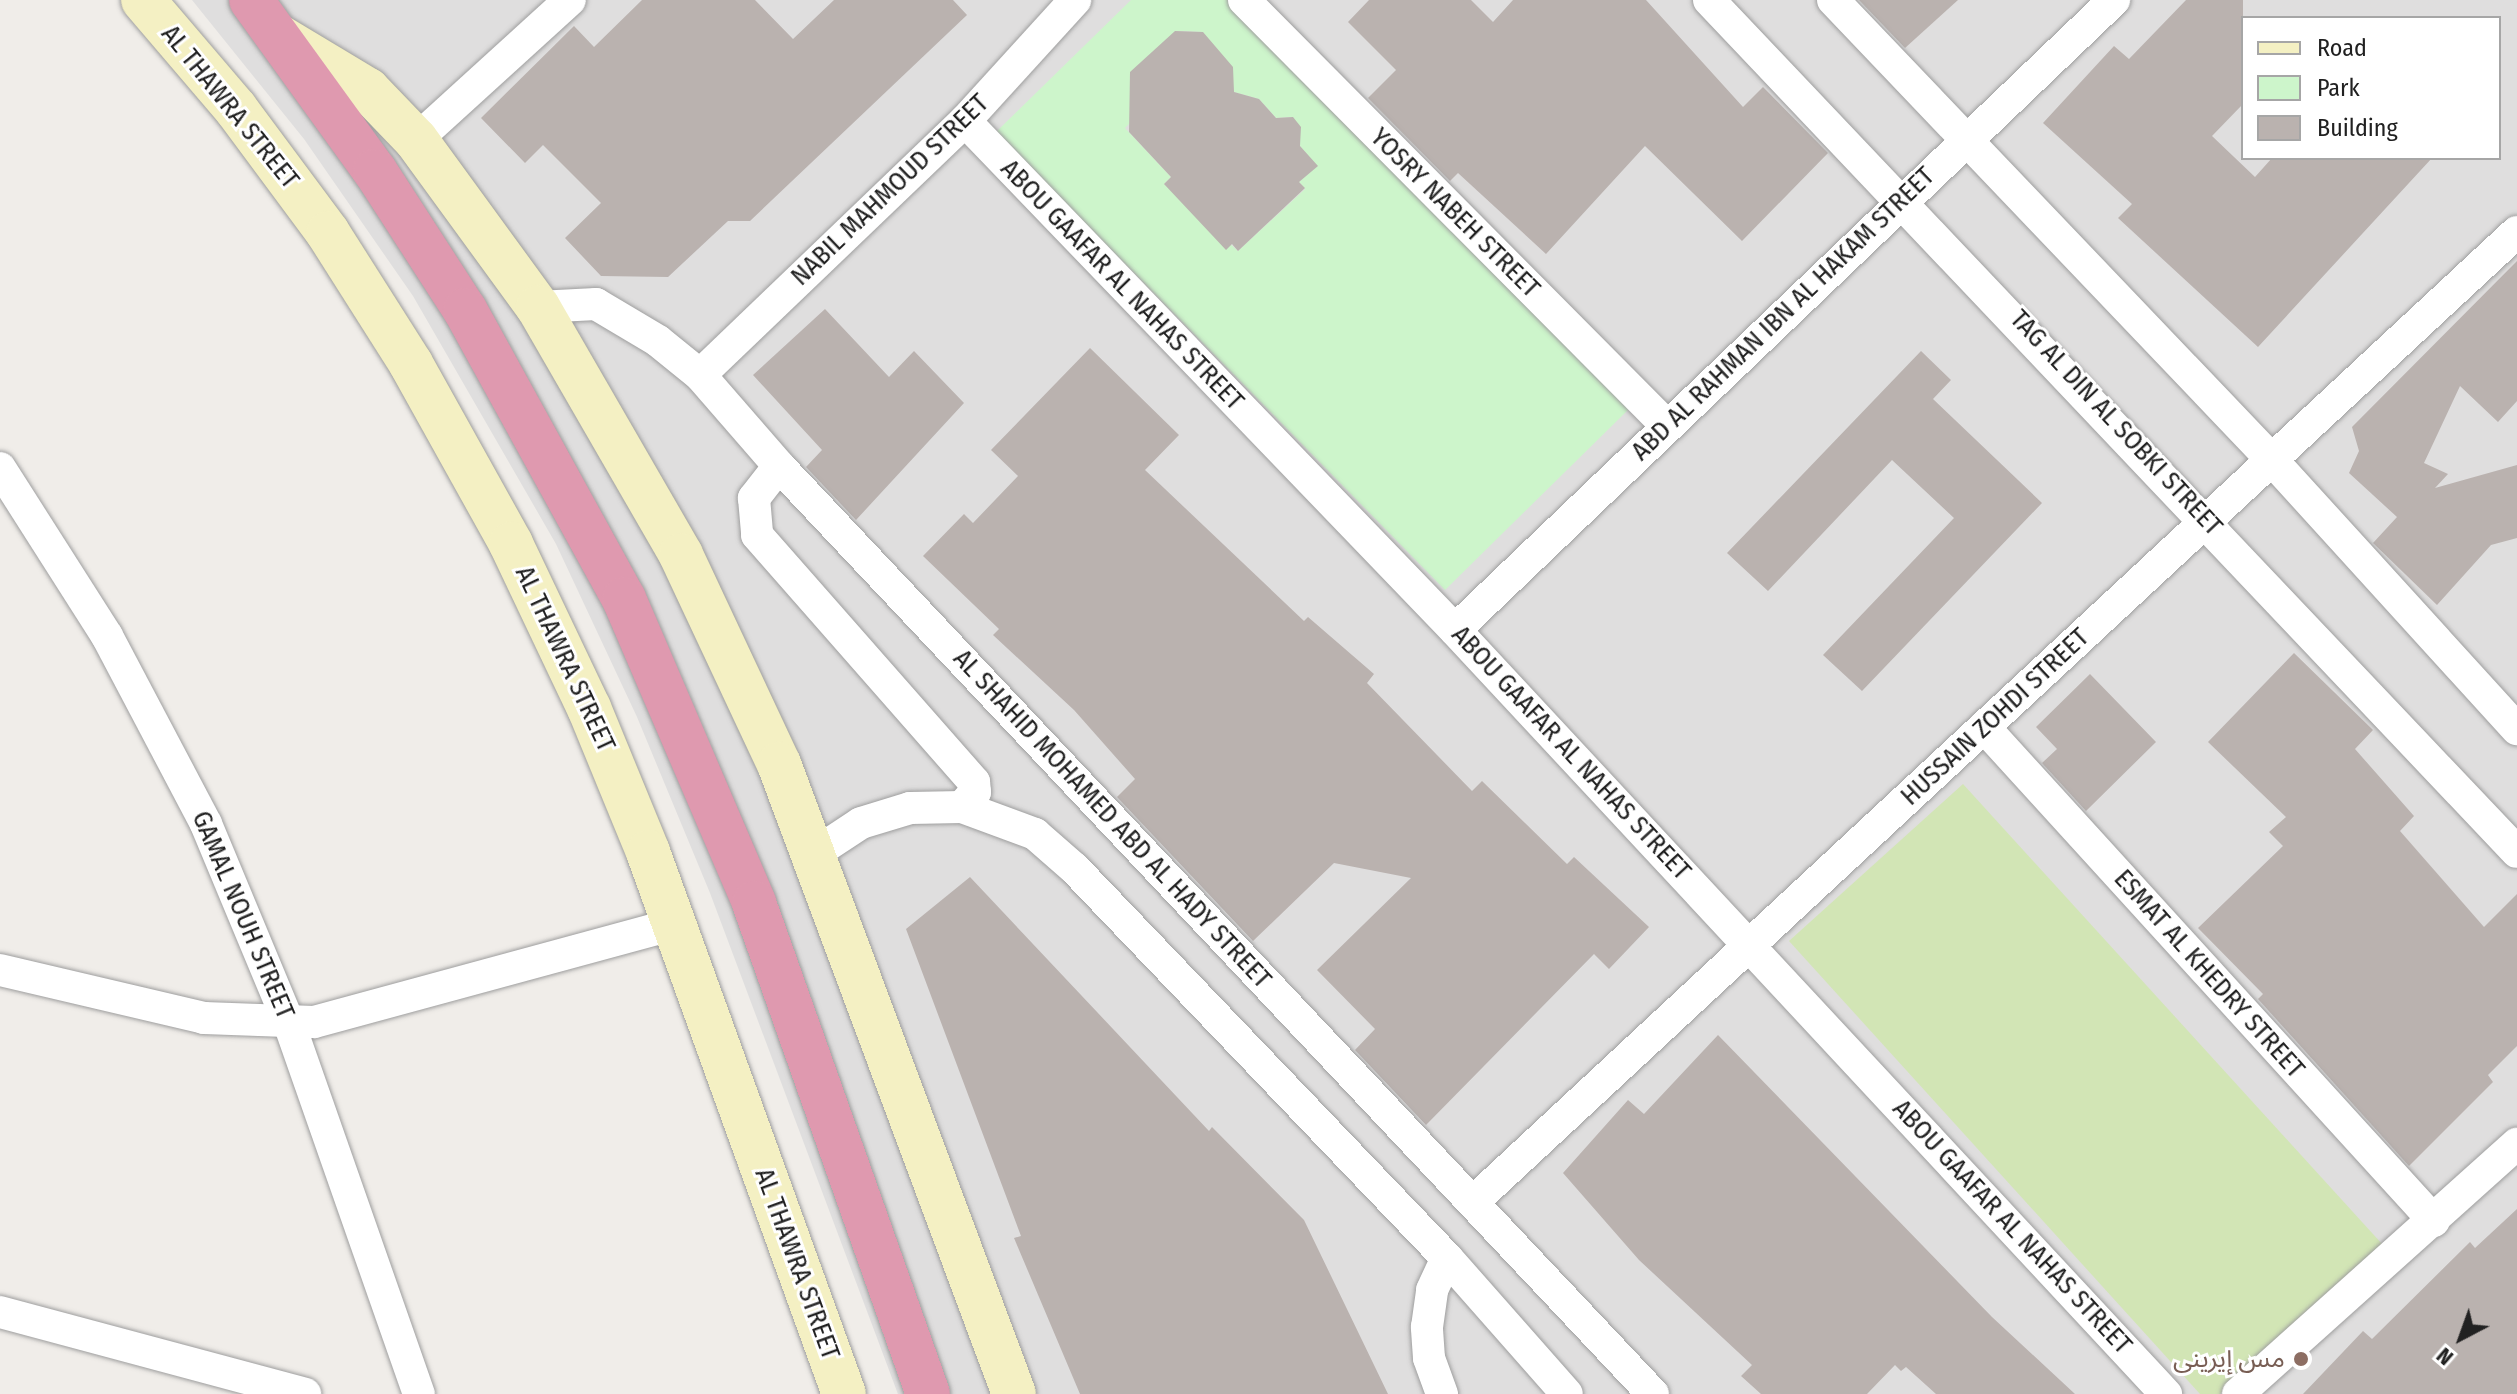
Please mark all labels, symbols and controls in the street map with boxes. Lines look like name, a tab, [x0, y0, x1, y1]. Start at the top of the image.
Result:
legend	[2241, 16, 2501, 160]
street label: AL THAWRA STREET	[155, 19, 305, 195]
text: Road	[2317, 34, 2367, 62]
text: Park	[2317, 74, 2360, 102]
street label: NABIL MAHMOUD STREET	[785, 88, 995, 292]
text: Building	[2317, 114, 2398, 142]
street label: YOSRY NABEH STREET	[1364, 122, 1546, 304]
street label: ABOU GAAFAR AL NAHAS STREET	[994, 153, 1250, 417]
street label: ABD AL RAHMAN IBN AL HAKAM STREET	[1625, 161, 1941, 467]
street label: TAG AL DIN AL SOBKI STREET	[2003, 304, 2229, 542]
street label: AL THAWRA STREET	[508, 561, 622, 757]
street label: ABOU GAAFAR AL NAHAS STREET	[1445, 619, 1697, 887]
street label: HUSSAIN ZOHDI STREET	[1895, 622, 2095, 812]
street label: AL SHAHID MOHAMED ABD AL HADY STREET	[947, 643, 1277, 995]
street label: GAMAL NOUH STREET	[185, 806, 301, 1024]
street label: ESMAT AL KHEDRY STREET	[2107, 864, 2311, 1084]
street label: ABOU GAAFAR AL NAHAS STREET	[1886, 1093, 2138, 1361]
street label: AL THAWRA STREET	[748, 1164, 846, 1364]
north arrow	[2421, 1298, 2501, 1378]
text: N	[2431, 1342, 2459, 1371]
place label: مس إيرينى	[2173, 1343, 2285, 1375]
marker: مس إيرينى	[2292, 1350, 2310, 1368]

